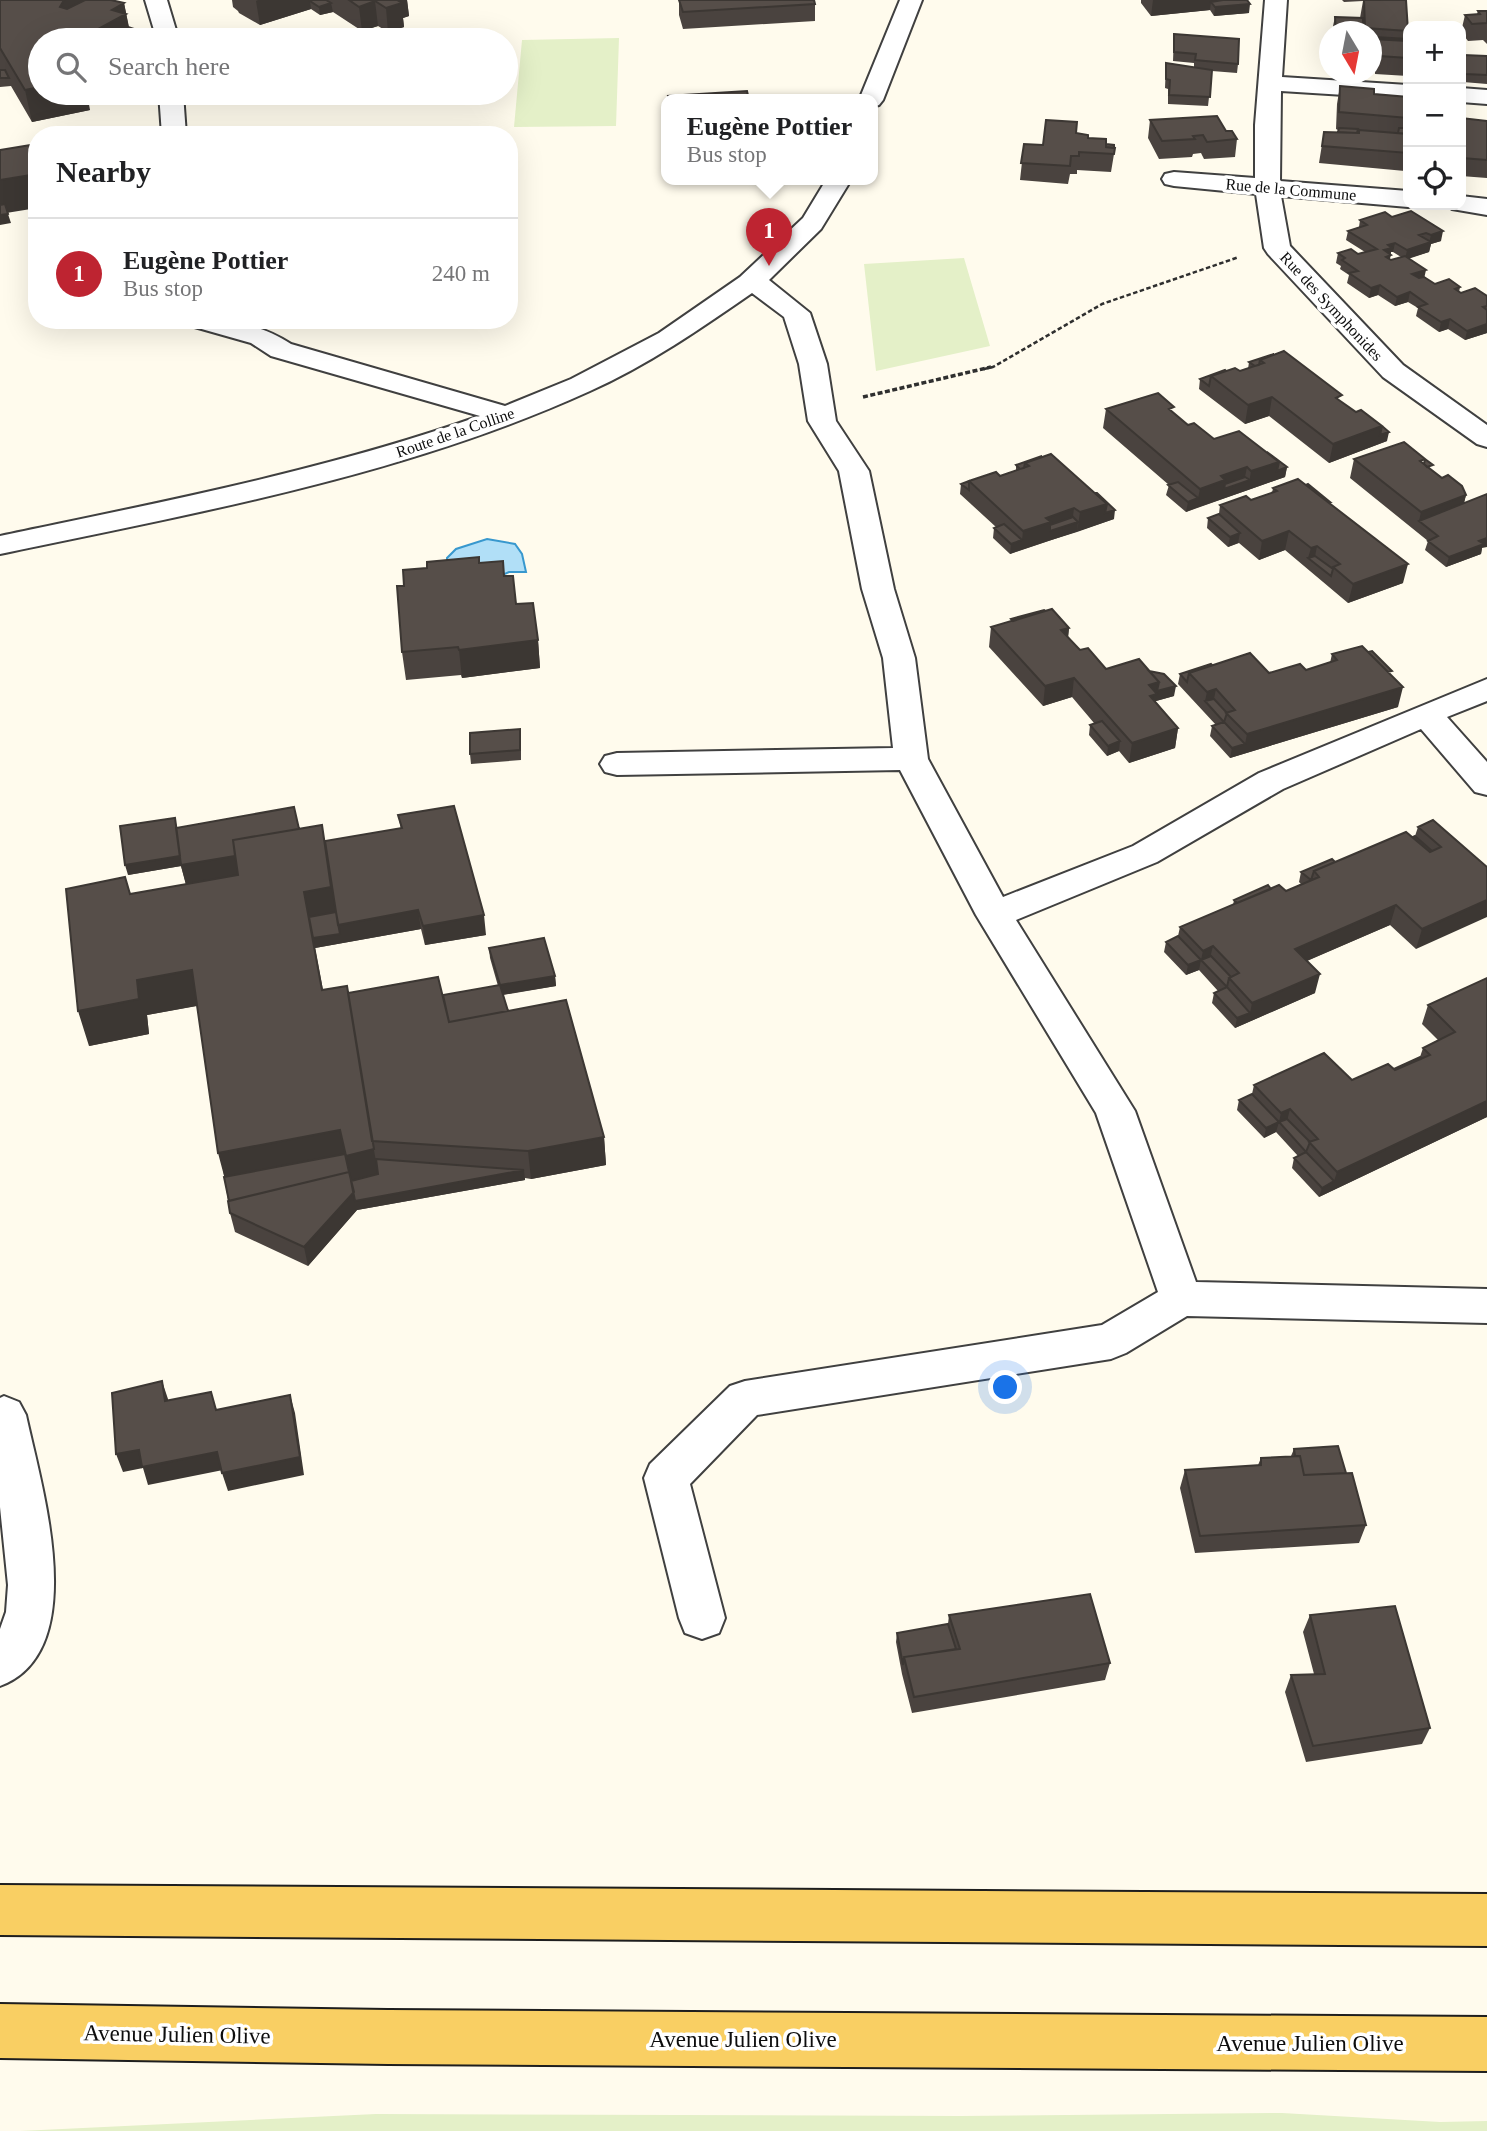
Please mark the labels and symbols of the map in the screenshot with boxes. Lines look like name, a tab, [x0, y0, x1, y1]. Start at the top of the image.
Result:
north arrow	[1319, 21, 1382, 84]
street label: Rue de la Commune	[1225, 175, 1357, 204]
pin: 1	[746, 208, 792, 266]
street label: Rue des Symphonides	[1276, 249, 1386, 365]
street label: Route de la Colline	[394, 404, 517, 461]
your location	[988, 1370, 1022, 1404]
street label: Avenue Julien Olive	[83, 2020, 271, 2049]
street label: Avenue Julien Olive	[649, 2027, 837, 2052]
street label: Avenue Julien Olive	[1216, 2031, 1404, 2056]

